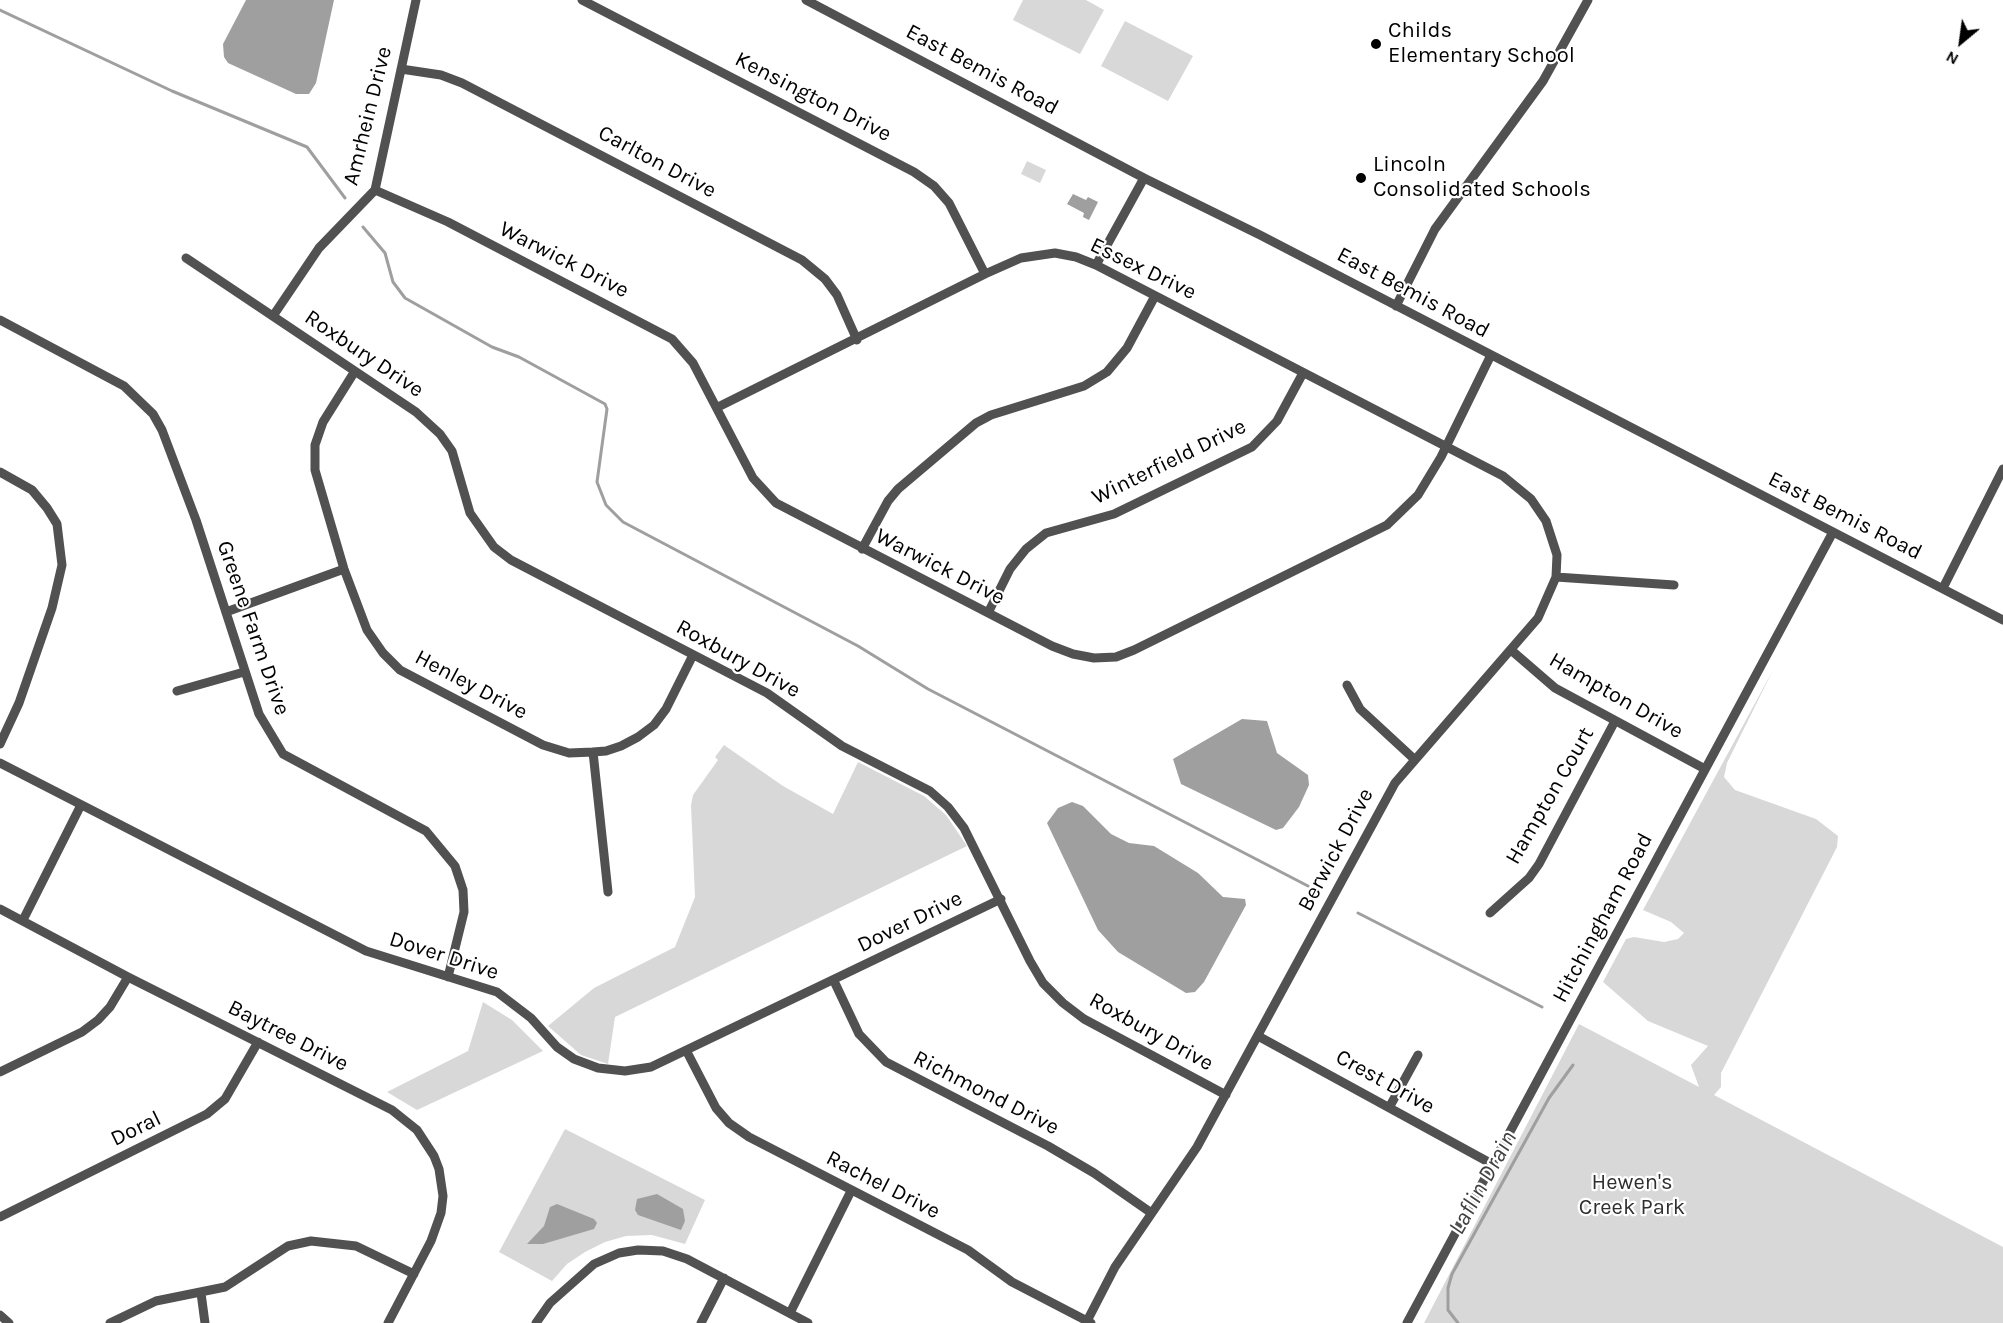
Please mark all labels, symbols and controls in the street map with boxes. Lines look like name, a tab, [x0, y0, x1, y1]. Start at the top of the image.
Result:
north arrow	[1931, 12, 1991, 72]
place label: Childs Elementary School	[1388, 18, 1575, 70]
street label: East Bemis Road	[901, 19, 1063, 121]
marker: Childs Elementary School	[1369, 37, 1383, 51]
street label: Amrhein Drive	[338, 44, 398, 188]
street label: Kensington Drive	[730, 46, 896, 148]
text: N	[1942, 47, 1962, 69]
street label: Carlton Drive	[593, 120, 721, 204]
place label: Lincoln Consolidated Schools	[1373, 152, 1591, 204]
marker: Lincoln Consolidated Schools	[1354, 171, 1368, 185]
street label: Warwick Drive	[495, 216, 633, 304]
street label: Essex Drive	[1086, 232, 1200, 306]
street label: East Bemis Road	[1332, 242, 1494, 344]
street label: Roxbury Drive	[299, 304, 429, 404]
street label: Winterfield Drive	[1088, 413, 1250, 511]
street label: East Bemis Road	[1764, 466, 1926, 566]
street label: Warwick Drive	[871, 523, 1009, 611]
street label: Greene Farm Drive	[211, 537, 295, 719]
street label: Roxbury Drive	[671, 614, 805, 704]
street label: Henley Drive	[410, 644, 532, 726]
street label: Hampton Drive	[1544, 647, 1688, 745]
street label: Hampton Court	[1500, 723, 1600, 869]
street label: Berwick Drive	[1292, 784, 1380, 916]
street label: Hitchingham Road	[1547, 829, 1659, 1007]
street label: Dover Drive	[853, 885, 967, 959]
street label: Dover Drive	[386, 926, 502, 986]
street label: Roxbury Drive	[1084, 987, 1218, 1077]
street label: Baytree Drive	[223, 994, 353, 1078]
street label: Crest Drive	[1331, 1044, 1439, 1120]
street label: Richmond Drive	[909, 1045, 1063, 1141]
street label: Doral	[107, 1106, 165, 1152]
water label: Laflin Drain	[1443, 1126, 1523, 1240]
street label: Rachel Drive	[822, 1145, 944, 1225]
park label: Hewen's Creek Park	[1579, 1170, 1685, 1222]

